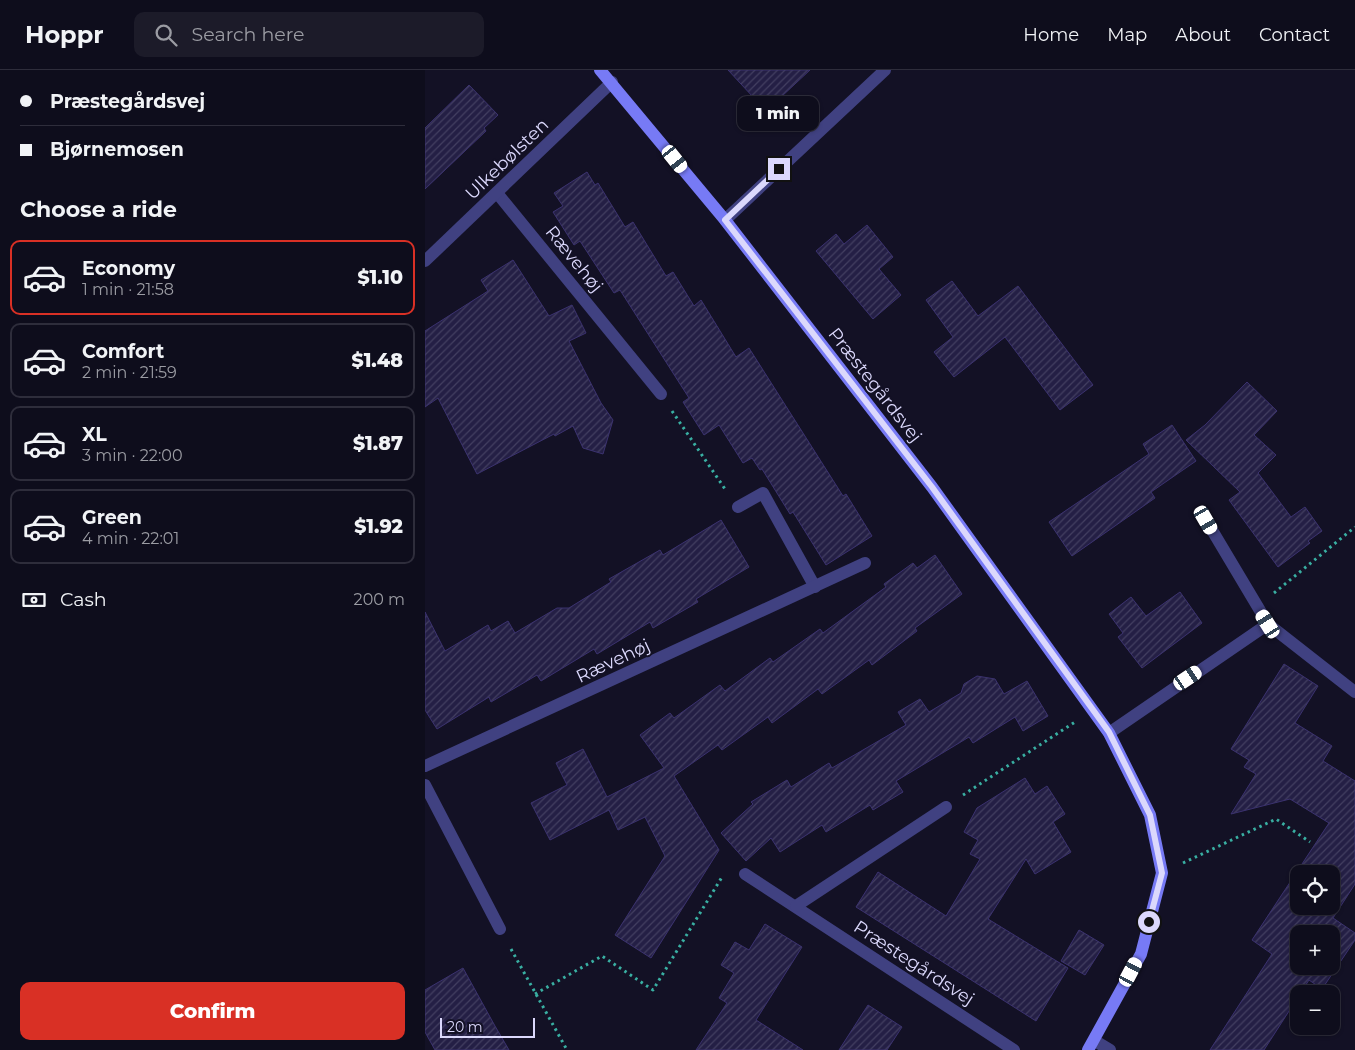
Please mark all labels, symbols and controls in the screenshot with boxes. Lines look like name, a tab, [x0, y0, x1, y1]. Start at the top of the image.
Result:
search box	[134, 12, 484, 57]
text: Hoppr	[25, 20, 104, 49]
icon: search	[152, 21, 180, 49]
text: Search here	[192, 23, 305, 46]
text: Home	[1023, 24, 1079, 46]
text: Map	[1107, 24, 1147, 46]
text: About	[1175, 24, 1231, 46]
text: Contact	[1259, 24, 1330, 46]
text: Præstegårdsvej	[50, 90, 205, 113]
callout: 1 min	[738, 97, 820, 132]
text: 1 min	[756, 104, 800, 123]
street label: Ulkebølsten	[461, 114, 553, 204]
text: Bjørnemosen	[50, 138, 184, 161]
car	[659, 143, 690, 175]
route end	[768, 158, 790, 180]
text: Choose a ride	[20, 196, 177, 223]
street label: Rævehøj	[541, 221, 607, 297]
icon: car	[22, 255, 67, 300]
text: Economy	[82, 257, 175, 280]
text: $1.10	[357, 266, 403, 289]
text: 1 min · 21:58	[82, 280, 174, 299]
street label: Præstegårdsvej	[823, 323, 927, 447]
icon: car	[22, 338, 67, 383]
text: Comfort	[82, 340, 164, 363]
text: $1.48	[352, 349, 403, 372]
text: 2 min · 21:59	[82, 363, 177, 382]
icon: car	[22, 421, 67, 466]
text: XL	[82, 423, 107, 446]
text: $1.87	[353, 432, 403, 455]
text: 3 min · 22:00	[82, 446, 182, 465]
car	[1192, 503, 1219, 537]
icon: car	[22, 504, 67, 549]
text: Green	[82, 506, 142, 529]
text: $1.92	[354, 515, 403, 538]
text: 4 min · 22:01	[82, 529, 179, 548]
icon: cash	[20, 586, 48, 614]
text: Cash	[60, 588, 107, 611]
text: 200 m	[354, 590, 405, 609]
car	[1253, 607, 1282, 641]
street label: Rævehøj	[572, 634, 654, 688]
car	[1171, 663, 1204, 693]
map controls	[1290, 865, 1340, 1035]
button: locate	[1290, 865, 1340, 915]
route start	[1138, 911, 1160, 933]
street label: Præstegårdsvej	[850, 916, 978, 1010]
button: +	[1290, 925, 1340, 975]
car	[1117, 955, 1144, 989]
button: Confirm	[20, 982, 405, 1040]
button: −	[1290, 985, 1340, 1035]
scale bar	[440, 1015, 535, 1038]
text: 20 m	[447, 1018, 483, 1036]

